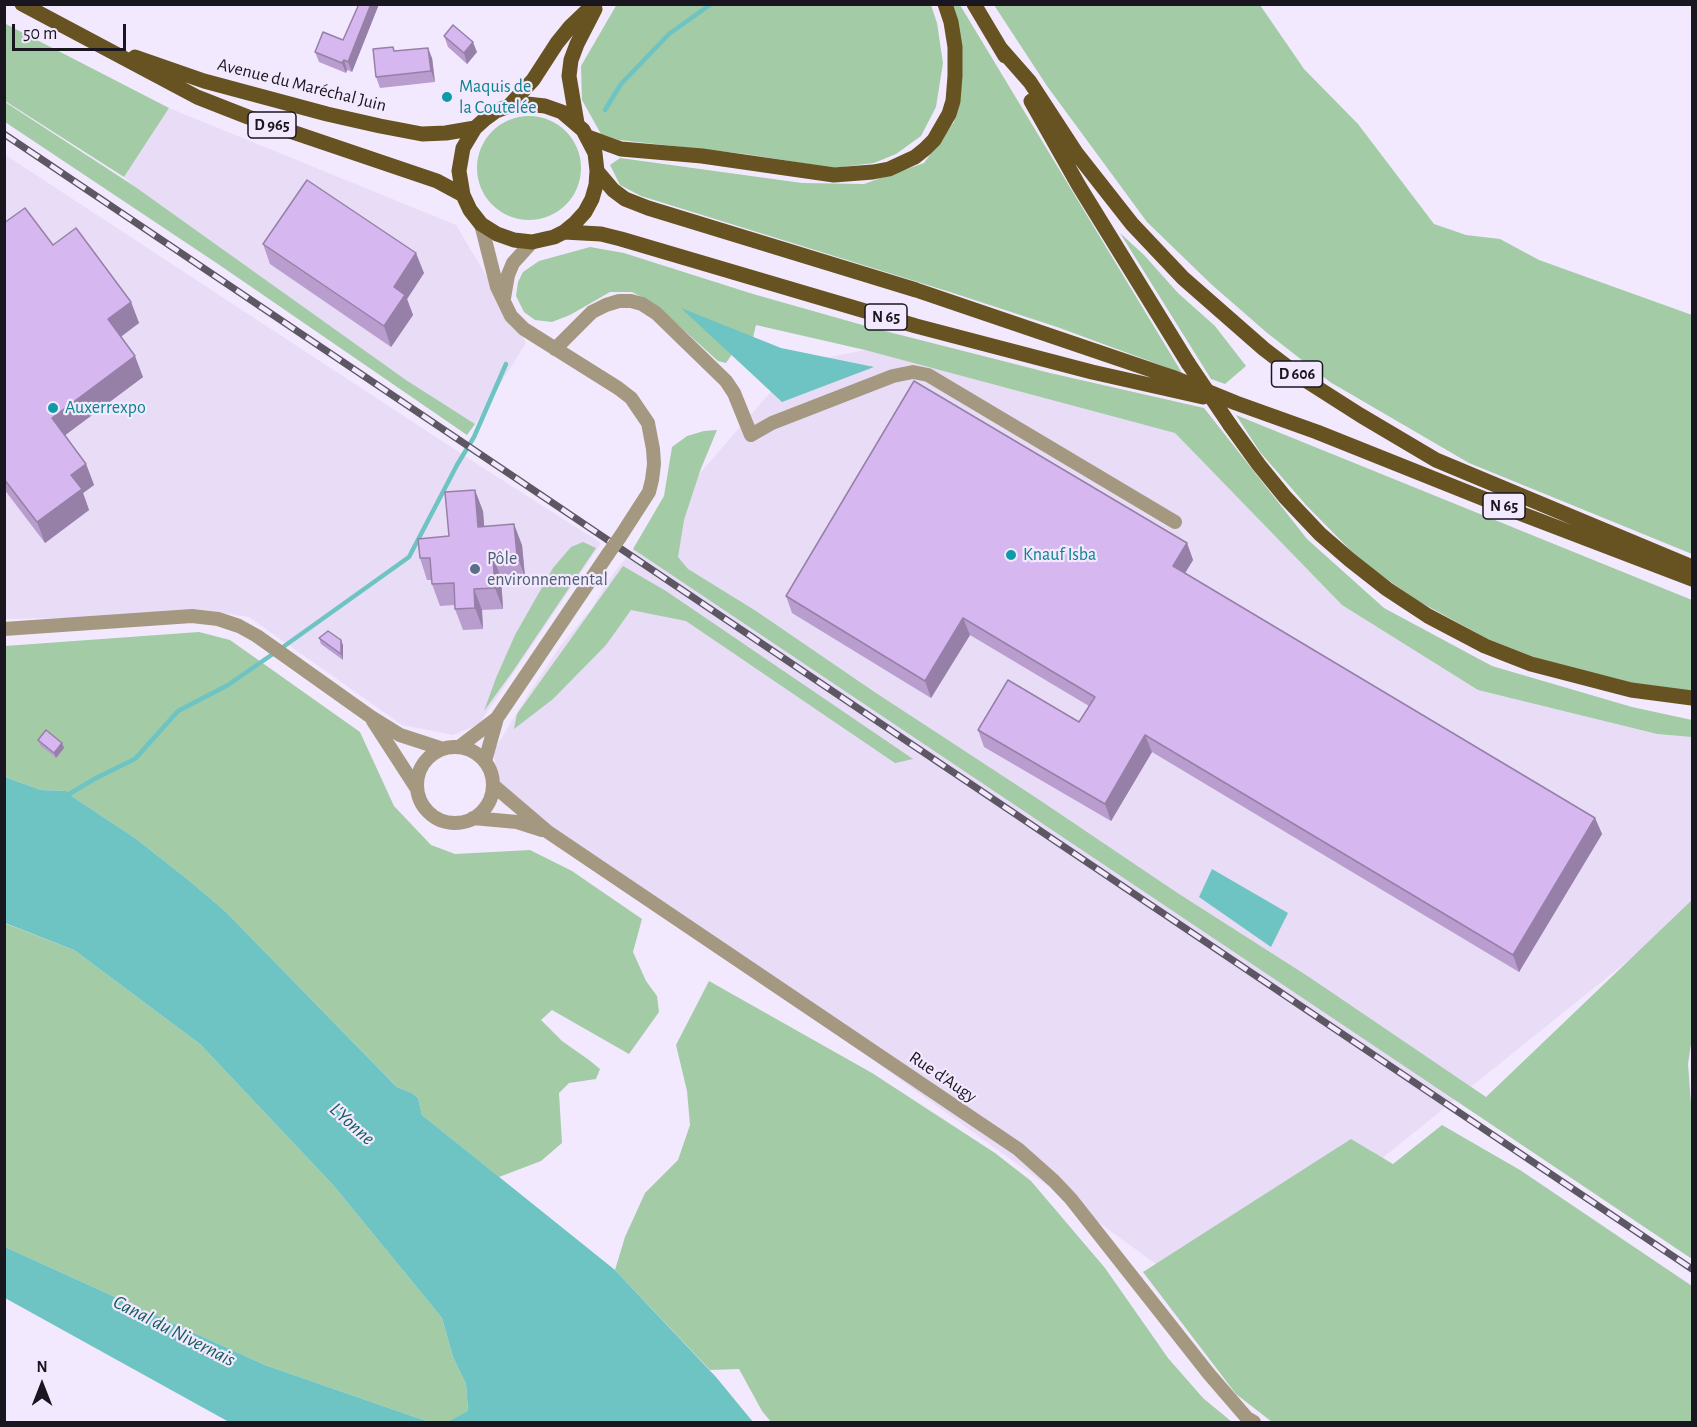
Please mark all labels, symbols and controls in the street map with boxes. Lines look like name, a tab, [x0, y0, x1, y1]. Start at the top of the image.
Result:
scale bar	[15, 12, 129, 50]
text: 50 m	[23, 25, 57, 43]
street label: Avenue du Maréchal Juin	[215, 54, 389, 116]
place label: Maquis de la Coutelée	[459, 76, 537, 118]
marker: Maquis de la Coutelée	[440, 90, 454, 104]
road number: D 965	[248, 112, 296, 138]
road number: N 65	[865, 304, 907, 330]
road number: D 606	[1272, 361, 1322, 387]
place label: Auxerrexpo	[65, 397, 146, 419]
marker: Auxerrexpo	[46, 401, 60, 415]
road number: N 65	[1483, 493, 1525, 519]
place label: Knauf Isba	[1023, 544, 1096, 566]
place label: Pôle environnemental	[487, 548, 608, 590]
marker: Knauf Isba	[1004, 548, 1018, 562]
marker: Pôle environnemental	[468, 562, 482, 576]
street label: Rue d'Augy	[905, 1047, 981, 1107]
water label: L'Yonne	[324, 1097, 380, 1151]
water label: Canal du Nivernais	[109, 1290, 239, 1372]
north arrow	[12, 1355, 72, 1415]
text: N	[36, 1359, 48, 1375]

